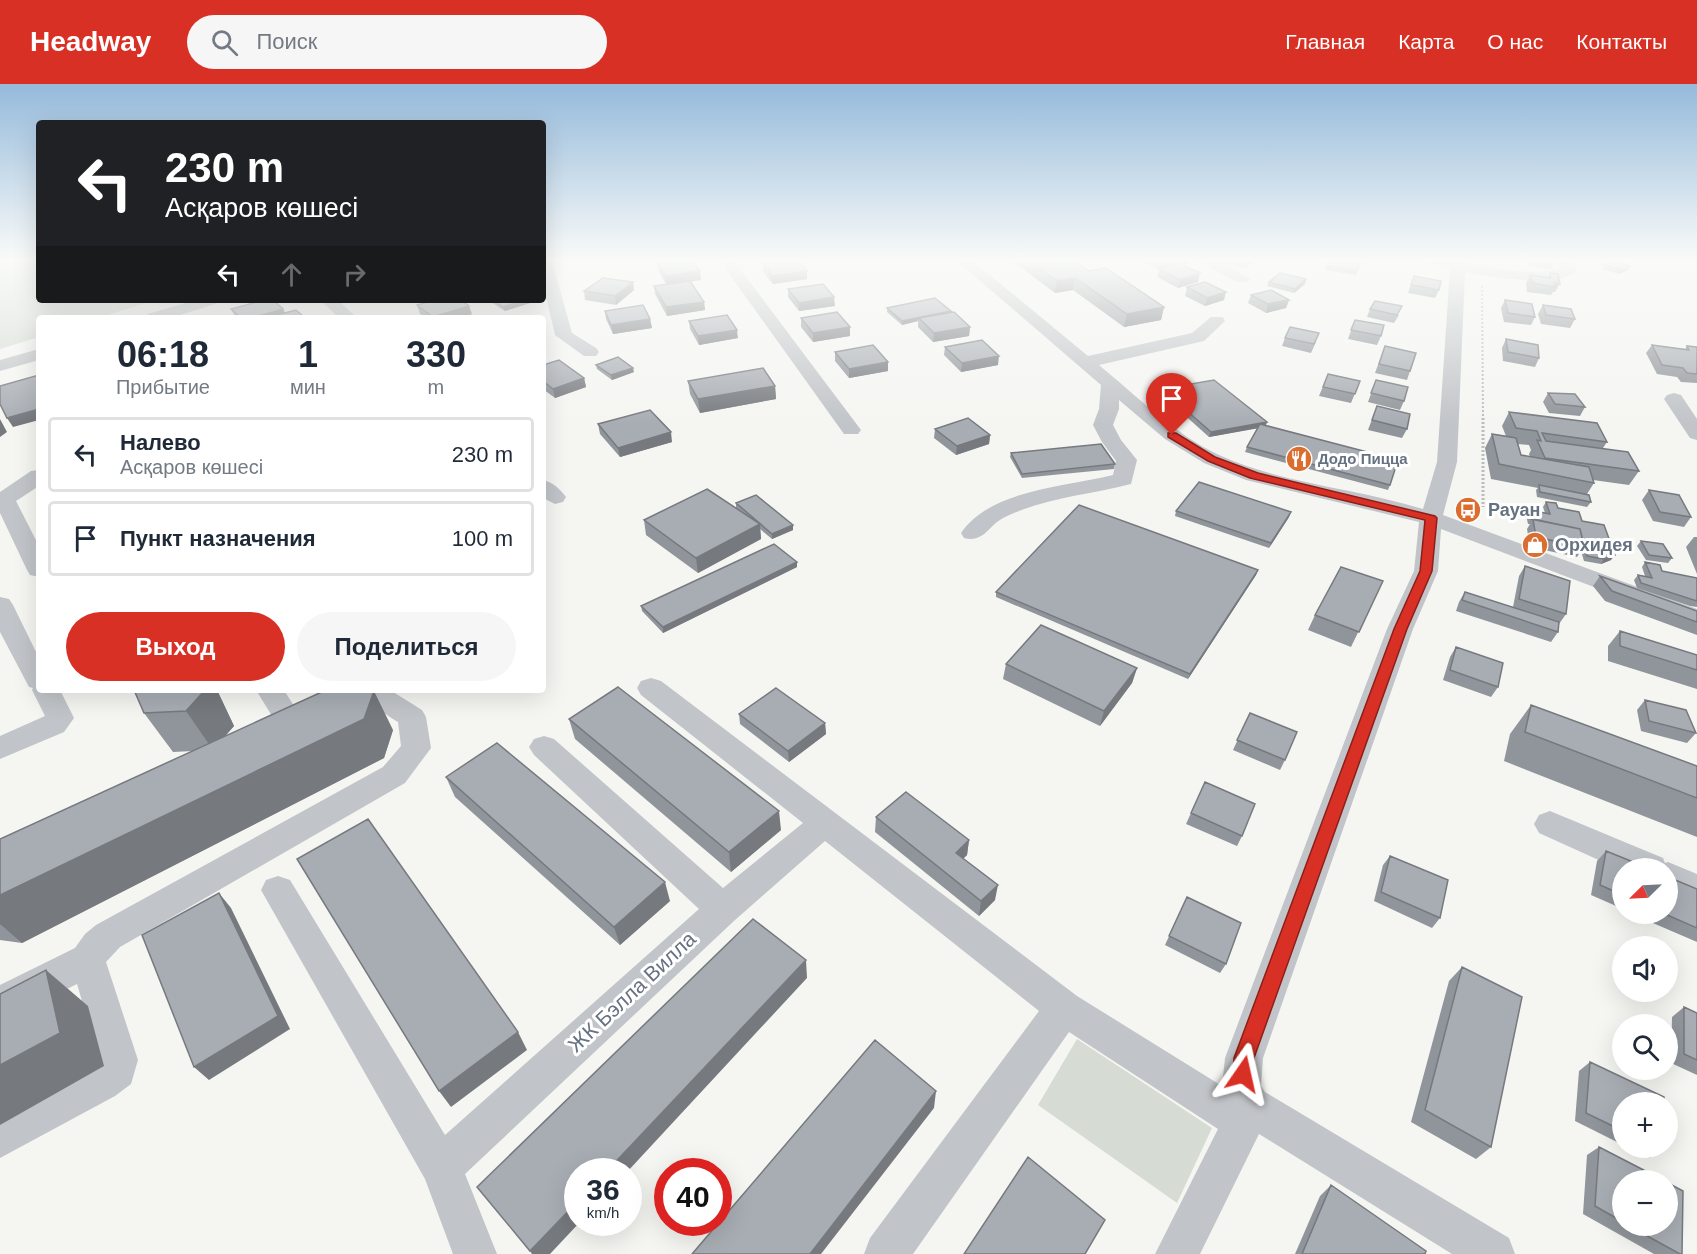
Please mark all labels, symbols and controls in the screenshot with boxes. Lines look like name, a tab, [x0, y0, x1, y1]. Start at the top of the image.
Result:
search box	[187, 15, 607, 69]
text: Headway	[30, 26, 151, 57]
icon: search	[208, 26, 241, 59]
text: Поиск	[256, 29, 317, 54]
text: Главная	[1285, 30, 1365, 53]
text: Карта	[1398, 30, 1454, 53]
text: О нас	[1487, 30, 1543, 53]
text: Контакты	[1576, 30, 1667, 53]
icon: left	[66, 144, 144, 222]
text: 230 m	[165, 144, 284, 191]
text: Асқаров көшесі	[165, 193, 358, 223]
icon: left	[212, 258, 245, 291]
icon: ahead	[275, 258, 308, 291]
icon: right	[338, 258, 371, 291]
text: 06:18	[117, 334, 209, 375]
text: 1	[298, 334, 318, 375]
text: 330	[406, 334, 466, 375]
pin	[1146, 373, 1197, 435]
text: Прибытие	[116, 376, 210, 398]
text: мин	[290, 376, 326, 398]
text: m	[428, 376, 444, 398]
icon: arrive	[1155, 382, 1188, 415]
text: Налево	[120, 430, 201, 455]
icon: left	[69, 438, 102, 471]
text: 230 m	[452, 442, 513, 467]
restaurant icon: Додо Пицца	[1284, 444, 1314, 474]
place label: Додо Пицца	[1318, 450, 1408, 467]
text: Асқаров көшесі	[120, 456, 263, 478]
bus stop icon: Рауан	[1453, 495, 1483, 525]
place label: Рауан	[1488, 500, 1540, 520]
icon: arrive	[69, 522, 102, 555]
text: Пункт назначения	[120, 526, 316, 551]
text: 100 m	[452, 526, 513, 551]
shop icon: Орхидея	[1520, 530, 1550, 560]
place label: Орхидея	[1555, 535, 1633, 555]
button: Выход	[66, 612, 285, 681]
button: Поделиться	[297, 612, 516, 681]
north arrow	[1612, 858, 1678, 924]
map controls	[1612, 858, 1678, 1236]
street label: ЖК Бэлла Вилла	[563, 927, 700, 1056]
button: sound	[1612, 936, 1678, 1002]
button: search	[1612, 1014, 1678, 1080]
position arrow	[1211, 1042, 1275, 1106]
button: +	[1612, 1092, 1678, 1158]
speed limit sign: 40	[654, 1158, 732, 1236]
button: −	[1612, 1170, 1678, 1236]
text: 36	[586, 1173, 620, 1206]
text: km/h	[587, 1204, 619, 1221]

